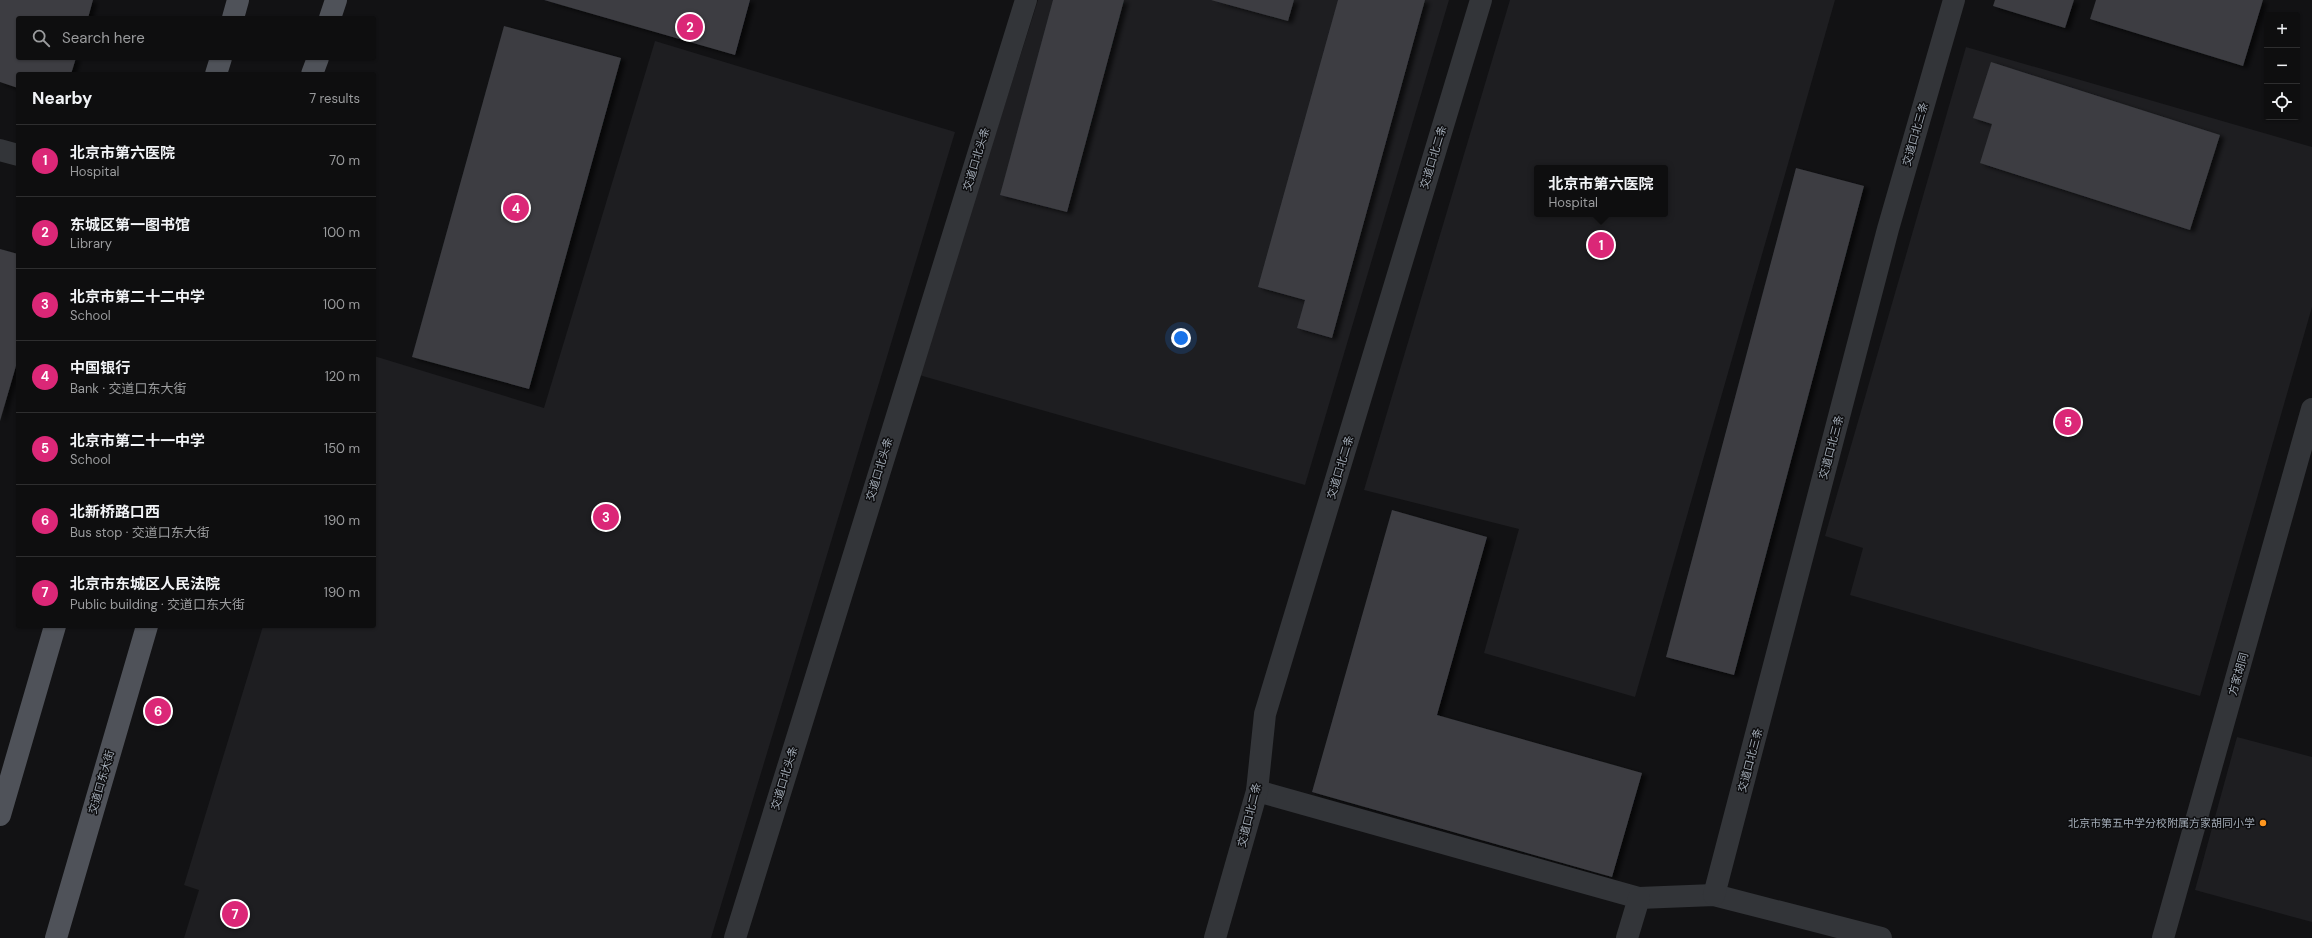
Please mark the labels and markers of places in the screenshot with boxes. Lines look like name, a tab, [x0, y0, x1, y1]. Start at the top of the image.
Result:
pin: 2	[677, 12, 703, 42]
pin: 4	[503, 193, 529, 223]
pin: 1	[1588, 230, 1614, 260]
pin: 5	[2055, 407, 2081, 437]
pin: 3	[593, 502, 619, 532]
pin: 6	[145, 696, 171, 726]
place label: 北京市第五中学分校附属方家胡同小学	[2068, 816, 2255, 830]
marker: 北京市第五中学分校附属方家胡同小学	[2258, 818, 2268, 828]
pin: 7	[222, 899, 248, 929]

